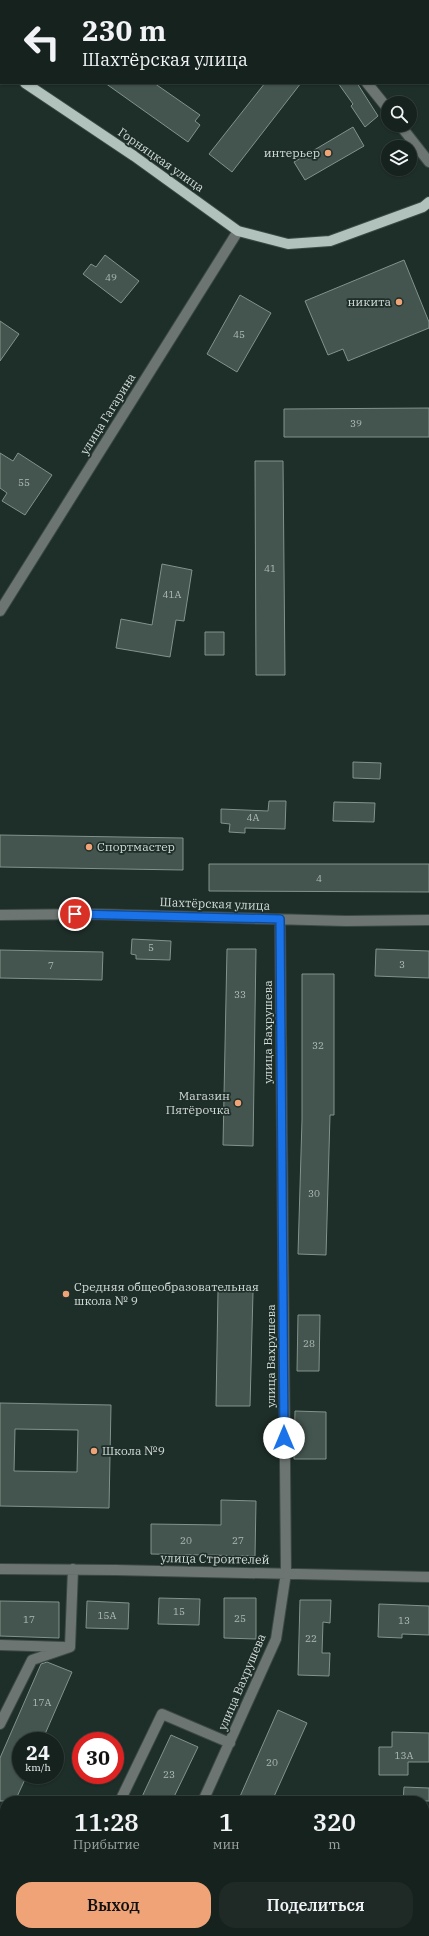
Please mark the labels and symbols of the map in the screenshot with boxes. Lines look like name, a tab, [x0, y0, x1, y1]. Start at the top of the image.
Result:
street label: Горняцкая улица	[115, 124, 208, 195]
place label: интерьер	[264, 145, 320, 160]
marker: интерьер	[323, 148, 333, 158]
house number: 49	[105, 271, 117, 284]
place label: никита	[347, 294, 391, 309]
marker: никита	[394, 297, 404, 307]
house number: 45	[233, 328, 245, 341]
street label: улица Гагарина	[77, 370, 139, 457]
house number: 39	[350, 417, 362, 430]
house number: 55	[18, 476, 30, 489]
house number: 41	[264, 562, 276, 575]
house number: 41А	[163, 588, 182, 601]
house number: 4А	[247, 811, 260, 824]
place label: Спортмастер	[97, 839, 175, 854]
marker: Спортмастер	[84, 842, 94, 852]
house number: 4	[316, 872, 322, 885]
street label: Шахтёрская улица	[160, 894, 271, 913]
pin	[58, 897, 92, 931]
house number: 5	[148, 941, 154, 954]
house number: 3	[399, 958, 405, 971]
house number: 7	[48, 959, 54, 972]
street label: улица Вахрушева	[260, 980, 275, 1084]
house number: 33	[234, 988, 246, 1001]
house number: 32	[312, 1039, 324, 1052]
place label: Магазин Пятёрочка	[166, 1088, 230, 1117]
marker: Магазин Пятёрочка	[233, 1098, 243, 1108]
house number: 30	[308, 1187, 320, 1200]
place label: Средняя общеобразовательная школа № 9	[74, 1279, 259, 1308]
marker: Средняя общеобразовательная школа № 9	[61, 1289, 71, 1299]
street label: улица Вахрушева	[263, 1304, 278, 1408]
house number: 28	[303, 1337, 315, 1350]
position arrow	[263, 1417, 305, 1459]
place label: Школа №9	[102, 1443, 165, 1458]
marker: Школа №9	[89, 1446, 99, 1456]
house number: 20	[180, 1534, 192, 1547]
house number: 27	[232, 1534, 244, 1547]
street label: улица Строителей	[160, 1550, 270, 1567]
house number: 15	[173, 1605, 185, 1618]
house number: 15А	[98, 1609, 117, 1622]
house number: 25	[234, 1612, 246, 1625]
house number: 17	[23, 1613, 35, 1626]
house number: 13	[398, 1614, 410, 1627]
street label: улица Вахрушева	[214, 1631, 269, 1732]
house number: 22	[305, 1632, 317, 1645]
house number: 17А	[33, 1696, 52, 1709]
speed limit sign: 30	[72, 1732, 124, 1784]
house number: 13А	[395, 1749, 414, 1762]
house number: 20	[266, 1756, 278, 1769]
house number: 23	[163, 1768, 175, 1781]

